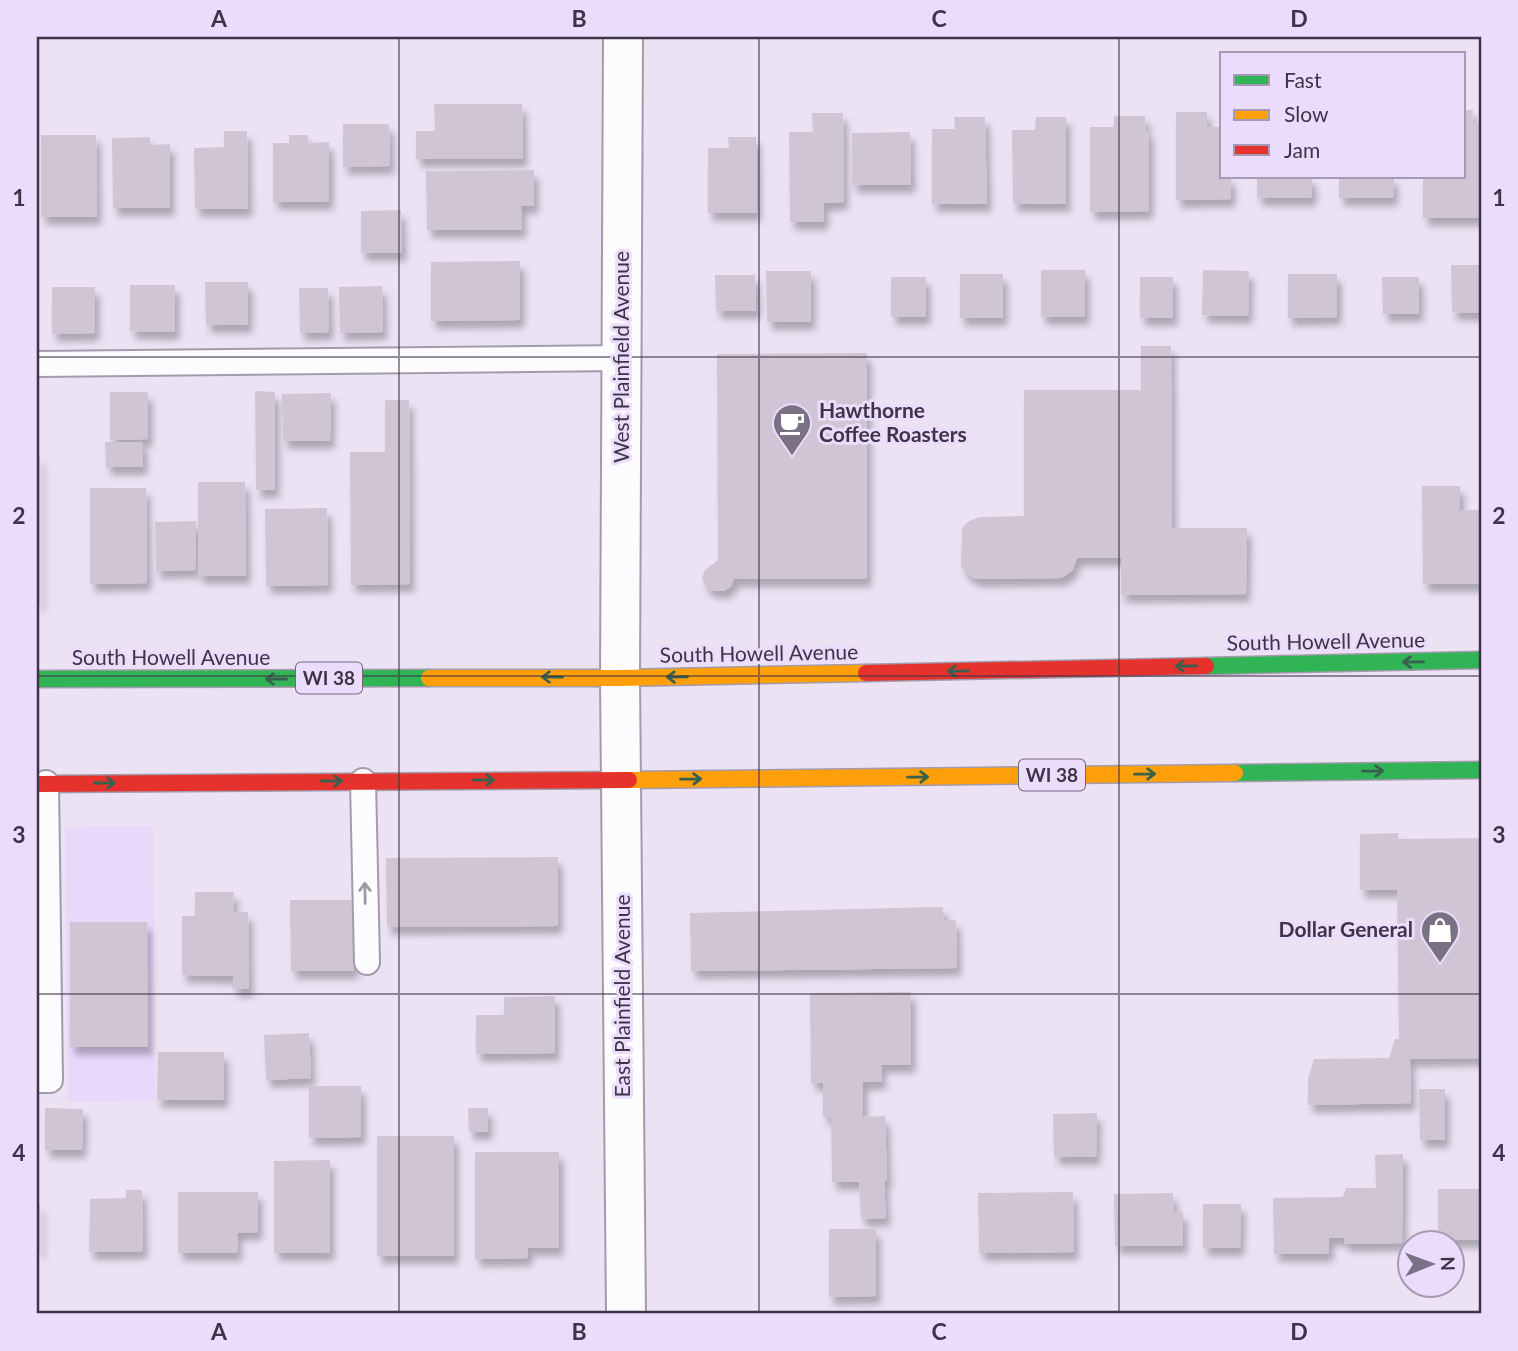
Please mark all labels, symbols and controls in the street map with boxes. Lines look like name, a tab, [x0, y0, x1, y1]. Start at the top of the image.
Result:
text: A	[210, 4, 228, 32]
text: B	[571, 4, 587, 32]
text: C	[931, 4, 947, 32]
text: D	[1290, 4, 1308, 32]
legend	[1220, 52, 1466, 178]
text: Fast	[1284, 67, 1322, 92]
text: Slow	[1284, 101, 1329, 126]
text: Jam	[1284, 137, 1320, 162]
text: 1	[12, 183, 26, 211]
text: 1	[1492, 183, 1506, 211]
street label: West Plainfield Avenue	[608, 251, 633, 463]
place label: Hawthorne Coffee Roasters	[819, 397, 967, 446]
cafe icon: Hawthorne Coffee Roasters	[771, 402, 813, 457]
text: 2	[12, 501, 26, 529]
text: 2	[1492, 501, 1506, 529]
street label: South Howell Avenue	[1226, 626, 1425, 655]
street label: South Howell Avenue	[659, 638, 858, 667]
street label: South Howell Avenue	[72, 644, 270, 669]
one-way arrow	[1402, 655, 1425, 669]
one-way arrow	[1174, 660, 1197, 673]
road number: WI 38	[296, 663, 362, 694]
one-way arrow	[947, 664, 970, 678]
one-way arrow	[541, 670, 564, 684]
one-way arrow	[666, 670, 689, 683]
one-way arrow	[264, 672, 287, 685]
road number: WI 38	[1019, 760, 1085, 790]
one-way arrow	[1361, 764, 1384, 778]
one-way arrow	[1134, 767, 1157, 781]
one-way arrow	[906, 770, 929, 783]
one-way arrow	[679, 772, 702, 786]
one-way arrow	[473, 774, 496, 787]
one-way arrow	[321, 775, 344, 788]
one-way arrow	[93, 776, 116, 790]
text: 3	[12, 820, 26, 848]
text: 3	[1492, 820, 1506, 848]
one-way arrow	[359, 882, 372, 905]
street label: East Plainfield Avenue	[609, 895, 634, 1098]
shop icon: Dollar General	[1419, 909, 1461, 964]
place label: Dollar General	[1279, 916, 1413, 941]
text: 4	[12, 1138, 26, 1166]
text: 4	[1492, 1138, 1506, 1166]
north arrow	[1396, 1228, 1466, 1298]
text: N	[1437, 1256, 1460, 1271]
text: A	[210, 1317, 228, 1345]
text: B	[571, 1317, 587, 1345]
text: C	[931, 1317, 947, 1345]
text: D	[1290, 1317, 1308, 1345]

